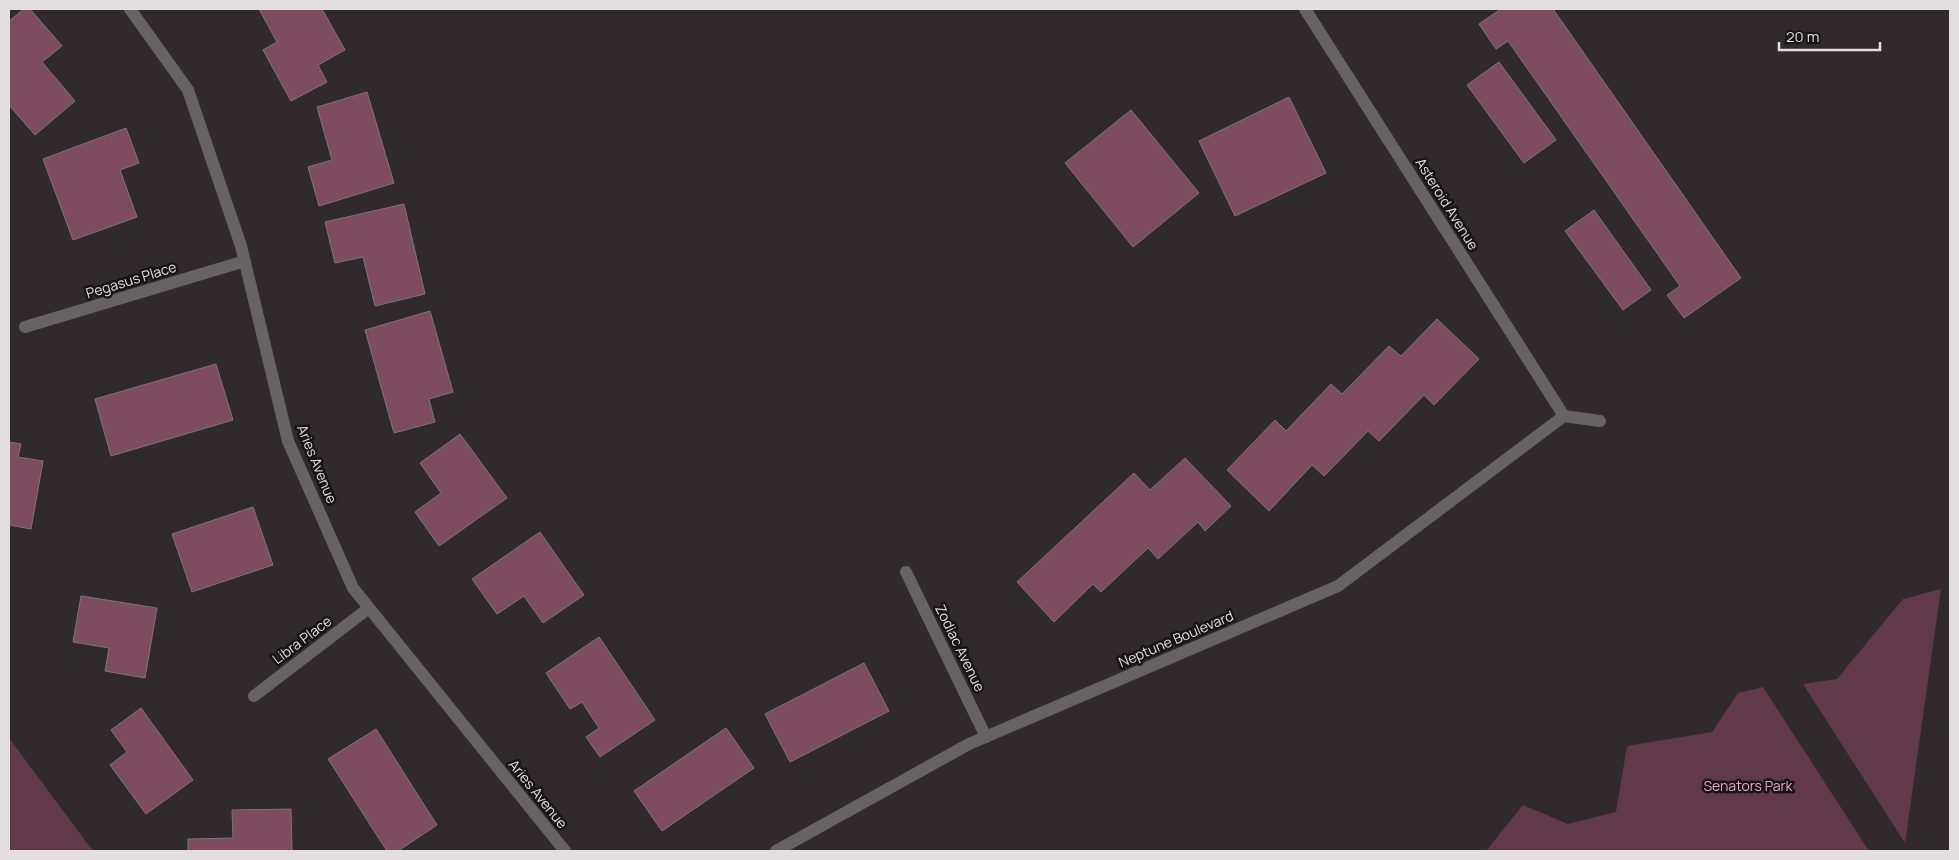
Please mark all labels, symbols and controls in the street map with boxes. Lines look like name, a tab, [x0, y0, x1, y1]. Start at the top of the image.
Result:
scale bar	[1779, 20, 1880, 52]
text: 20 m	[1786, 26, 1819, 47]
street label: Asteroid Avenue	[1411, 154, 1483, 253]
street label: Pegasus Place	[83, 257, 178, 302]
street label: Aries Avenue	[293, 422, 342, 506]
street label: Zodiac Avenue	[931, 601, 990, 695]
street label: Neptune Boulevard	[1115, 606, 1236, 671]
street label: Libra Place	[268, 611, 335, 668]
street label: Aries Avenue	[505, 755, 572, 832]
park label: Senators Park	[1703, 776, 1794, 795]

